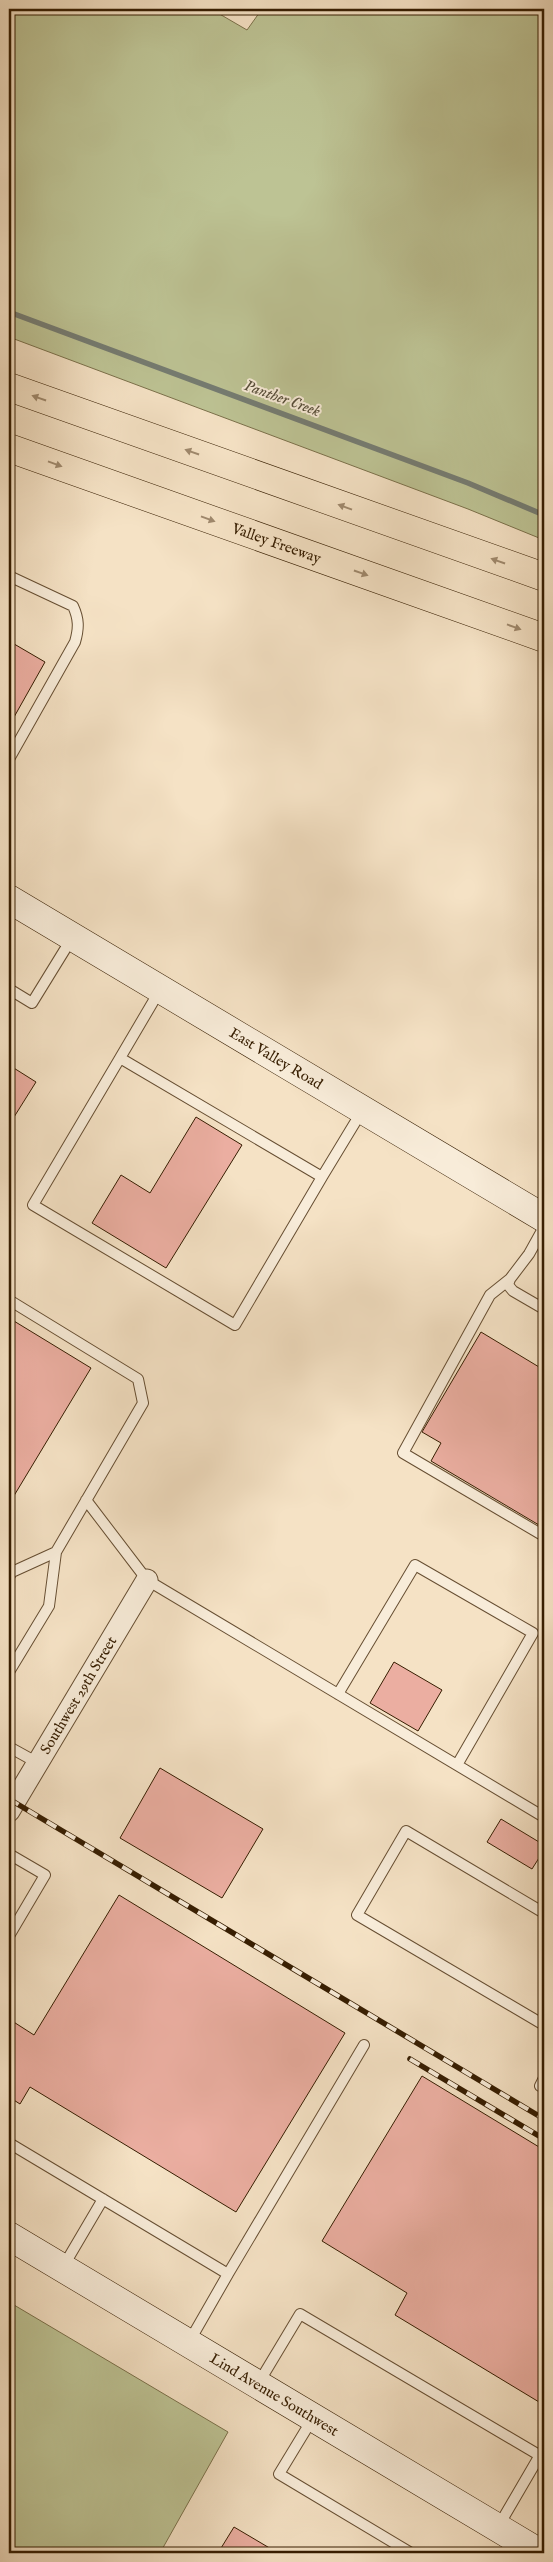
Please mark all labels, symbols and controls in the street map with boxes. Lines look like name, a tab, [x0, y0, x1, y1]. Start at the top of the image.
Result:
water label: Panther Creek	[241, 376, 323, 422]
one-way arrow	[31, 394, 46, 402]
one-way arrow	[184, 448, 199, 456]
one-way arrow	[47, 461, 62, 468]
one-way arrow	[337, 503, 352, 511]
one-way arrow	[200, 516, 215, 523]
street label: Valley Freeway	[229, 518, 324, 568]
one-way arrow	[490, 557, 505, 565]
one-way arrow	[354, 569, 369, 577]
one-way arrow	[507, 623, 522, 631]
street label: East Valley Road	[226, 1023, 327, 1094]
street label: Southwest 29th Street	[36, 1633, 121, 1758]
street label: Lind Avenue Southwest	[206, 2349, 342, 2440]

